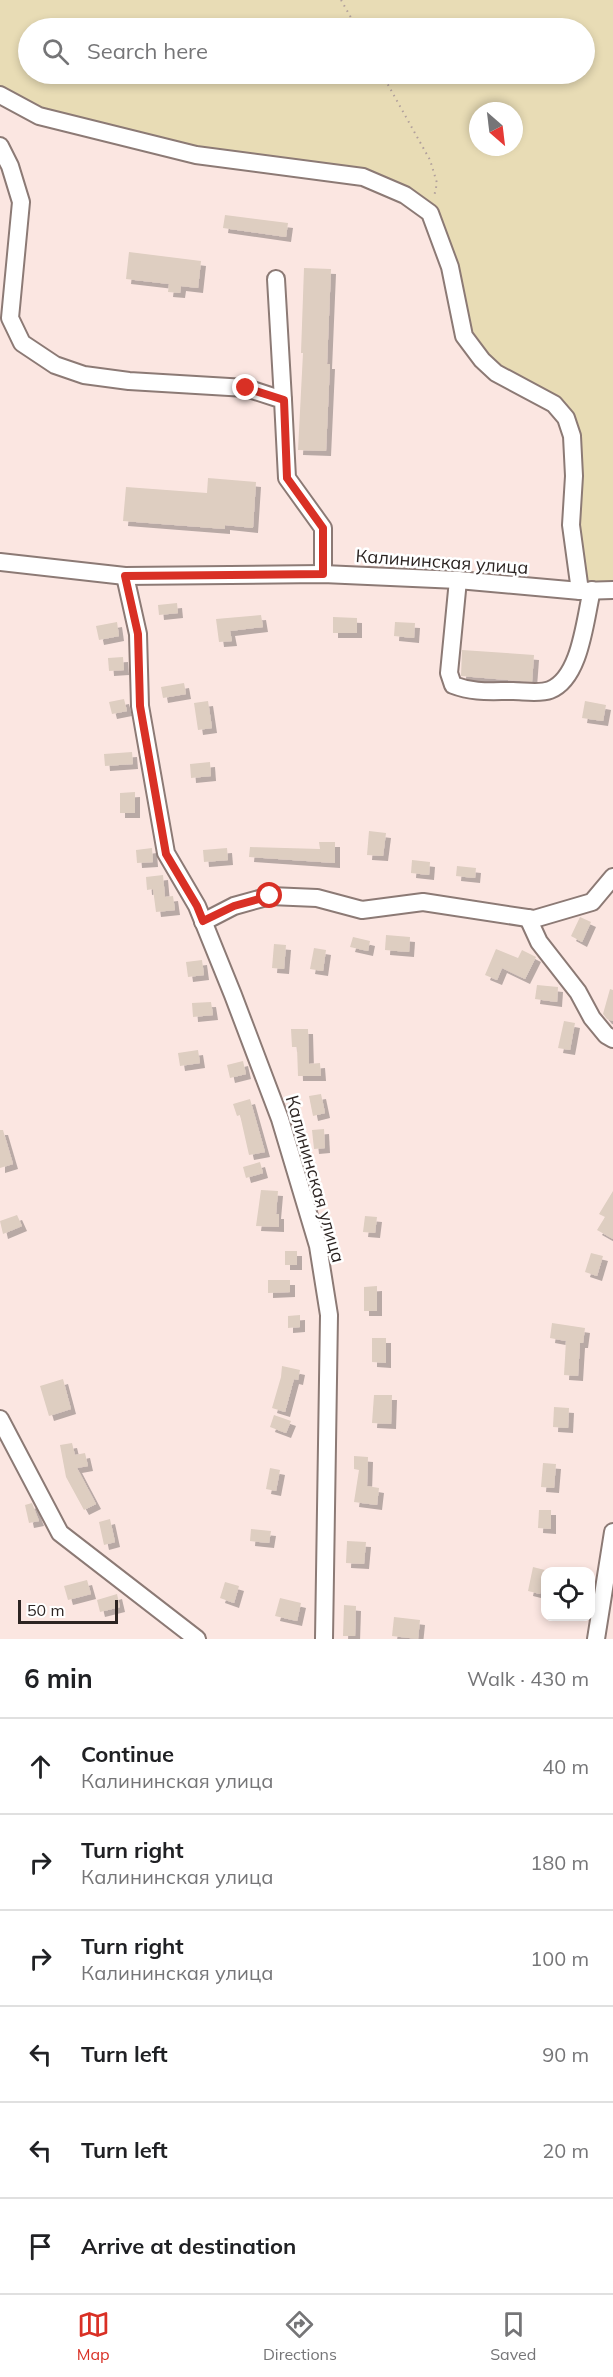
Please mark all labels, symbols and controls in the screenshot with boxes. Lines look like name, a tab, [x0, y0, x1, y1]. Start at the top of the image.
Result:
search box	[18, 18, 595, 84]
icon: search	[39, 35, 72, 68]
text: Search here	[87, 37, 208, 65]
north arrow	[469, 102, 523, 156]
route end	[232, 374, 258, 400]
street label: Калининская улица	[355, 544, 529, 579]
route start	[256, 882, 282, 908]
street label: Калининская улица	[281, 1092, 350, 1265]
map controls	[541, 1567, 595, 1621]
button: locate	[541, 1567, 595, 1621]
scale bar	[18, 1597, 118, 1624]
text: 50 m	[27, 1600, 64, 1620]
text: 6 min	[24, 1662, 93, 1695]
text: Walk · 430 m	[467, 1666, 589, 1691]
text: Continue	[81, 1740, 174, 1768]
icon: ahead	[24, 1750, 57, 1783]
text: 40 m	[542, 1754, 589, 1779]
text: Калининская улица	[81, 1768, 273, 1793]
text: Turn right	[81, 1836, 184, 1864]
icon: right	[24, 1846, 57, 1879]
text: 180 m	[530, 1850, 589, 1875]
text: Калининская улица	[81, 1864, 273, 1889]
text: Turn right	[81, 1932, 184, 1960]
icon: right	[24, 1942, 57, 1975]
text: 100 m	[530, 1946, 589, 1971]
text: Калининская улица	[81, 1960, 273, 1985]
icon: left	[24, 2038, 57, 2071]
text: Turn left	[81, 2040, 168, 2068]
text: 90 m	[542, 2042, 589, 2067]
icon: left	[24, 2134, 57, 2167]
text: Turn left	[81, 2136, 168, 2164]
text: 20 m	[542, 2138, 589, 2163]
icon: arrive	[24, 2230, 57, 2263]
text: Arrive at destination	[81, 2232, 296, 2260]
tab: Map	[77, 2308, 110, 2364]
tab: Directions	[263, 2308, 337, 2364]
tab: Saved	[490, 2308, 536, 2364]

